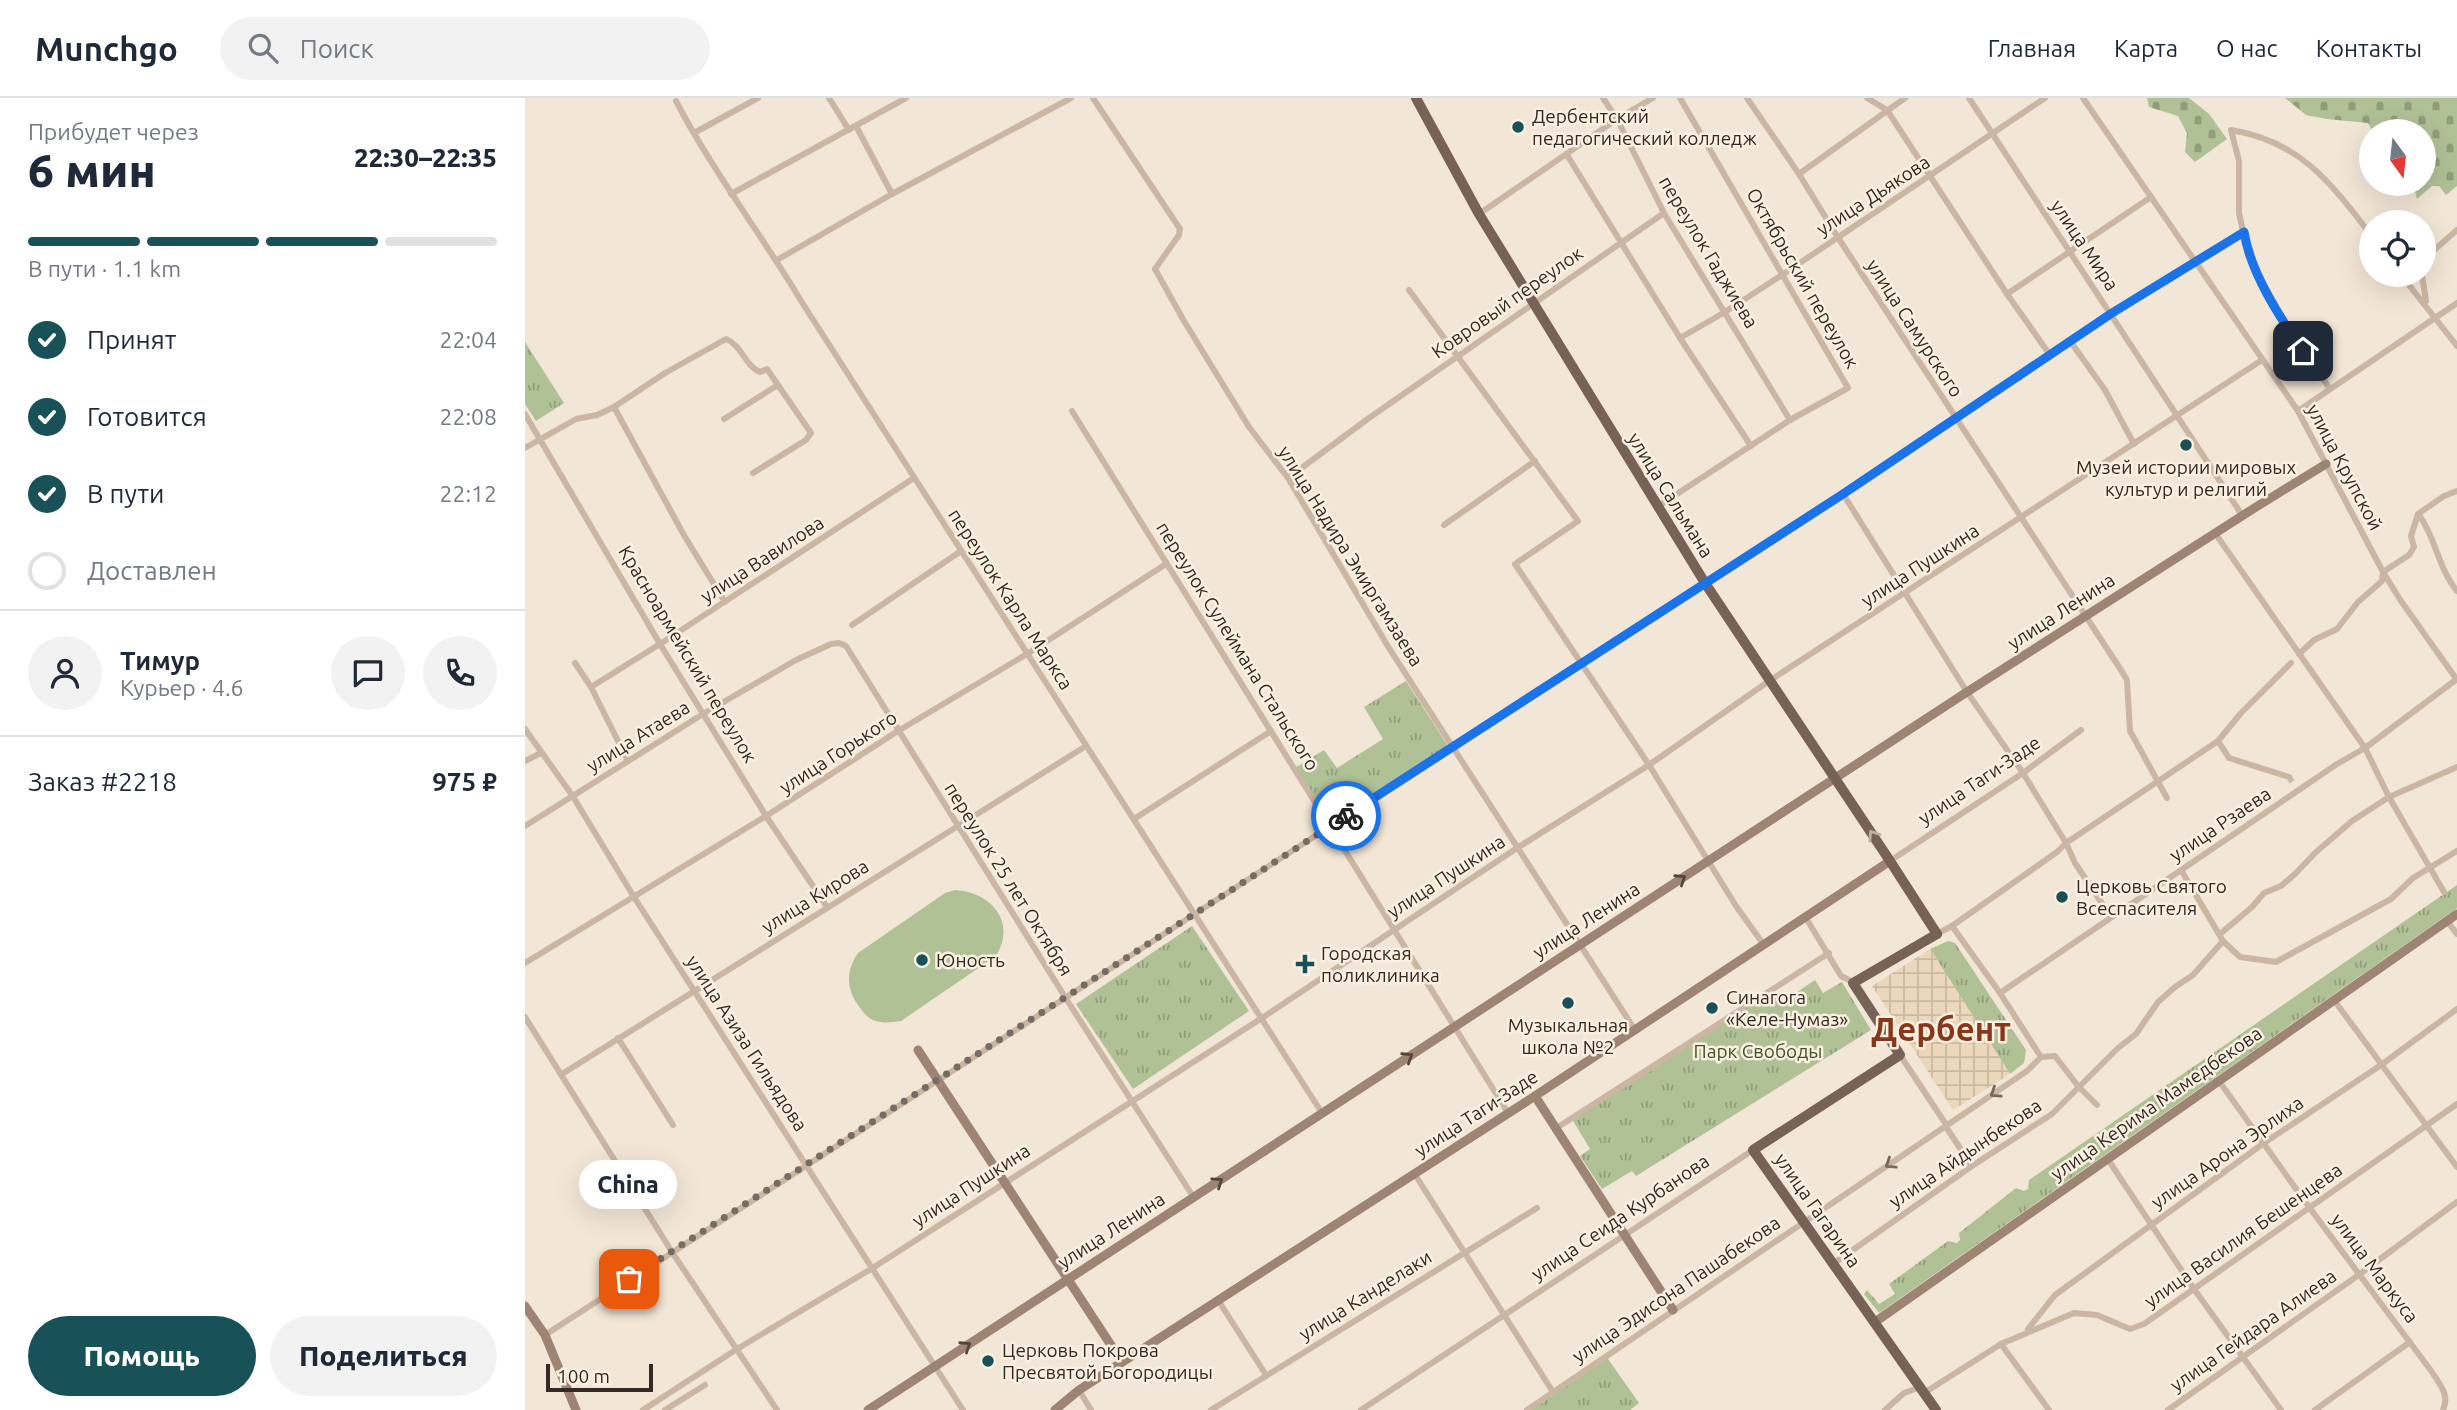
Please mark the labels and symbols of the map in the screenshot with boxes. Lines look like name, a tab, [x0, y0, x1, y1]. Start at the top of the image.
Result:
place label: Дербентский педагогический колледж	[1532, 105, 1757, 149]
marker: Дербентский педагогический колледж	[1510, 119, 1526, 135]
north arrow	[2359, 119, 2436, 196]
street label: улица Дьякова	[1812, 150, 1934, 240]
street label: переулок Гаджиева	[1655, 172, 1763, 332]
street label: Октябрьский переулок	[1742, 184, 1864, 372]
street label: улица Мира	[2047, 195, 2123, 295]
street label: Ковровый переулок	[1427, 241, 1587, 362]
street label: улица Самурского	[1862, 255, 1968, 401]
pin	[2273, 321, 2333, 381]
street label: улица Крупской	[2302, 400, 2388, 534]
street label: улица Сальмана	[1624, 428, 1718, 562]
marker: Музей истории мировых культур и религий	[2178, 437, 2194, 453]
street label: улица Надира Эмиргамзаева	[1274, 442, 1428, 670]
place label: Музей истории мировых культур и религий	[2076, 456, 2297, 500]
street label: переулок Карла Маркса	[944, 504, 1078, 694]
street label: улица Вавилова	[696, 511, 828, 607]
street label: переулок Сулеймана Стальского	[1152, 518, 1324, 774]
street label: улица Пушкина	[1857, 519, 1983, 611]
street label: Красноармейский переулок	[614, 542, 762, 767]
street label: улица Ленина	[2003, 568, 2119, 654]
street label: улица Атаева	[583, 696, 693, 776]
street label: улица Горького	[775, 706, 901, 798]
street label: улица Таги-Заде	[1914, 731, 2044, 829]
street label: переулок 25 лет Октября	[940, 778, 1078, 980]
courier	[1311, 781, 1381, 851]
street label: улица Рзаева	[2165, 782, 2275, 866]
street label: улица Пушкина	[1383, 830, 1509, 922]
one-way arrow	[1868, 830, 1881, 843]
street label: улица Кирова	[758, 854, 872, 938]
one-way arrow	[1673, 875, 1686, 888]
place label: Церковь Святого Всеспасителя	[2076, 875, 2227, 919]
street label: улица Ленина	[1528, 877, 1644, 963]
marker: Церковь Святого Всеспасителя	[2054, 889, 2070, 905]
place label: Городская поликлиника	[1321, 942, 1440, 986]
place label: Юность	[936, 949, 1005, 971]
street label: улица Азиза Гильядова	[682, 951, 812, 1135]
marker: Юность	[914, 952, 930, 968]
marker: Городская поликлиника	[1295, 954, 1315, 974]
place label: Синагога «Келе-Нумаз»	[1726, 986, 1848, 1030]
marker: Музыкальная школа №2	[1560, 995, 1576, 1011]
marker: Синагога «Келе-Нумаз»	[1704, 1000, 1720, 1016]
district label: Дербент	[1871, 1010, 2011, 1047]
place label: Музыкальная школа №2	[1508, 1014, 1628, 1058]
street label: улица Керима Мамедбекова	[2046, 1022, 2266, 1184]
park label: Парк Свободы	[1694, 1040, 1822, 1062]
one-way arrow	[1400, 1053, 1413, 1065]
street label: улица Таги-Заде	[1410, 1065, 1542, 1161]
one-way arrow	[1990, 1085, 2003, 1098]
street label: улица Арона Эрлиха	[2147, 1091, 2307, 1213]
street label: улица Айдынбекова	[1885, 1094, 2045, 1212]
street label: улица Пушкина	[908, 1139, 1034, 1231]
street label: улица Сеида Курбанова	[1527, 1149, 1713, 1285]
street label: улица Гагарина	[1770, 1149, 1866, 1271]
one-way arrow	[1885, 1155, 1898, 1168]
street label: улица Василия Бешенцева	[2140, 1158, 2346, 1312]
callout: China	[580, 1160, 678, 1209]
one-way arrow	[1210, 1178, 1223, 1190]
street label: улица Ленина	[1053, 1187, 1169, 1273]
street label: улица Маркуса	[2327, 1209, 2423, 1327]
street label: улица Эдисона Пашабекова	[1568, 1211, 1784, 1367]
street label: улица Канделаки	[1295, 1245, 1435, 1345]
pin	[599, 1249, 659, 1309]
street label: улица Гейдара Алиева	[2166, 1264, 2340, 1396]
place label: Церковь Покрова Пресвятой Богородицы	[1002, 1339, 1213, 1383]
one-way arrow	[958, 1341, 971, 1354]
marker: Церковь Покрова Пресвятой Богородицы	[980, 1353, 996, 1369]
scale bar	[546, 1361, 653, 1393]

